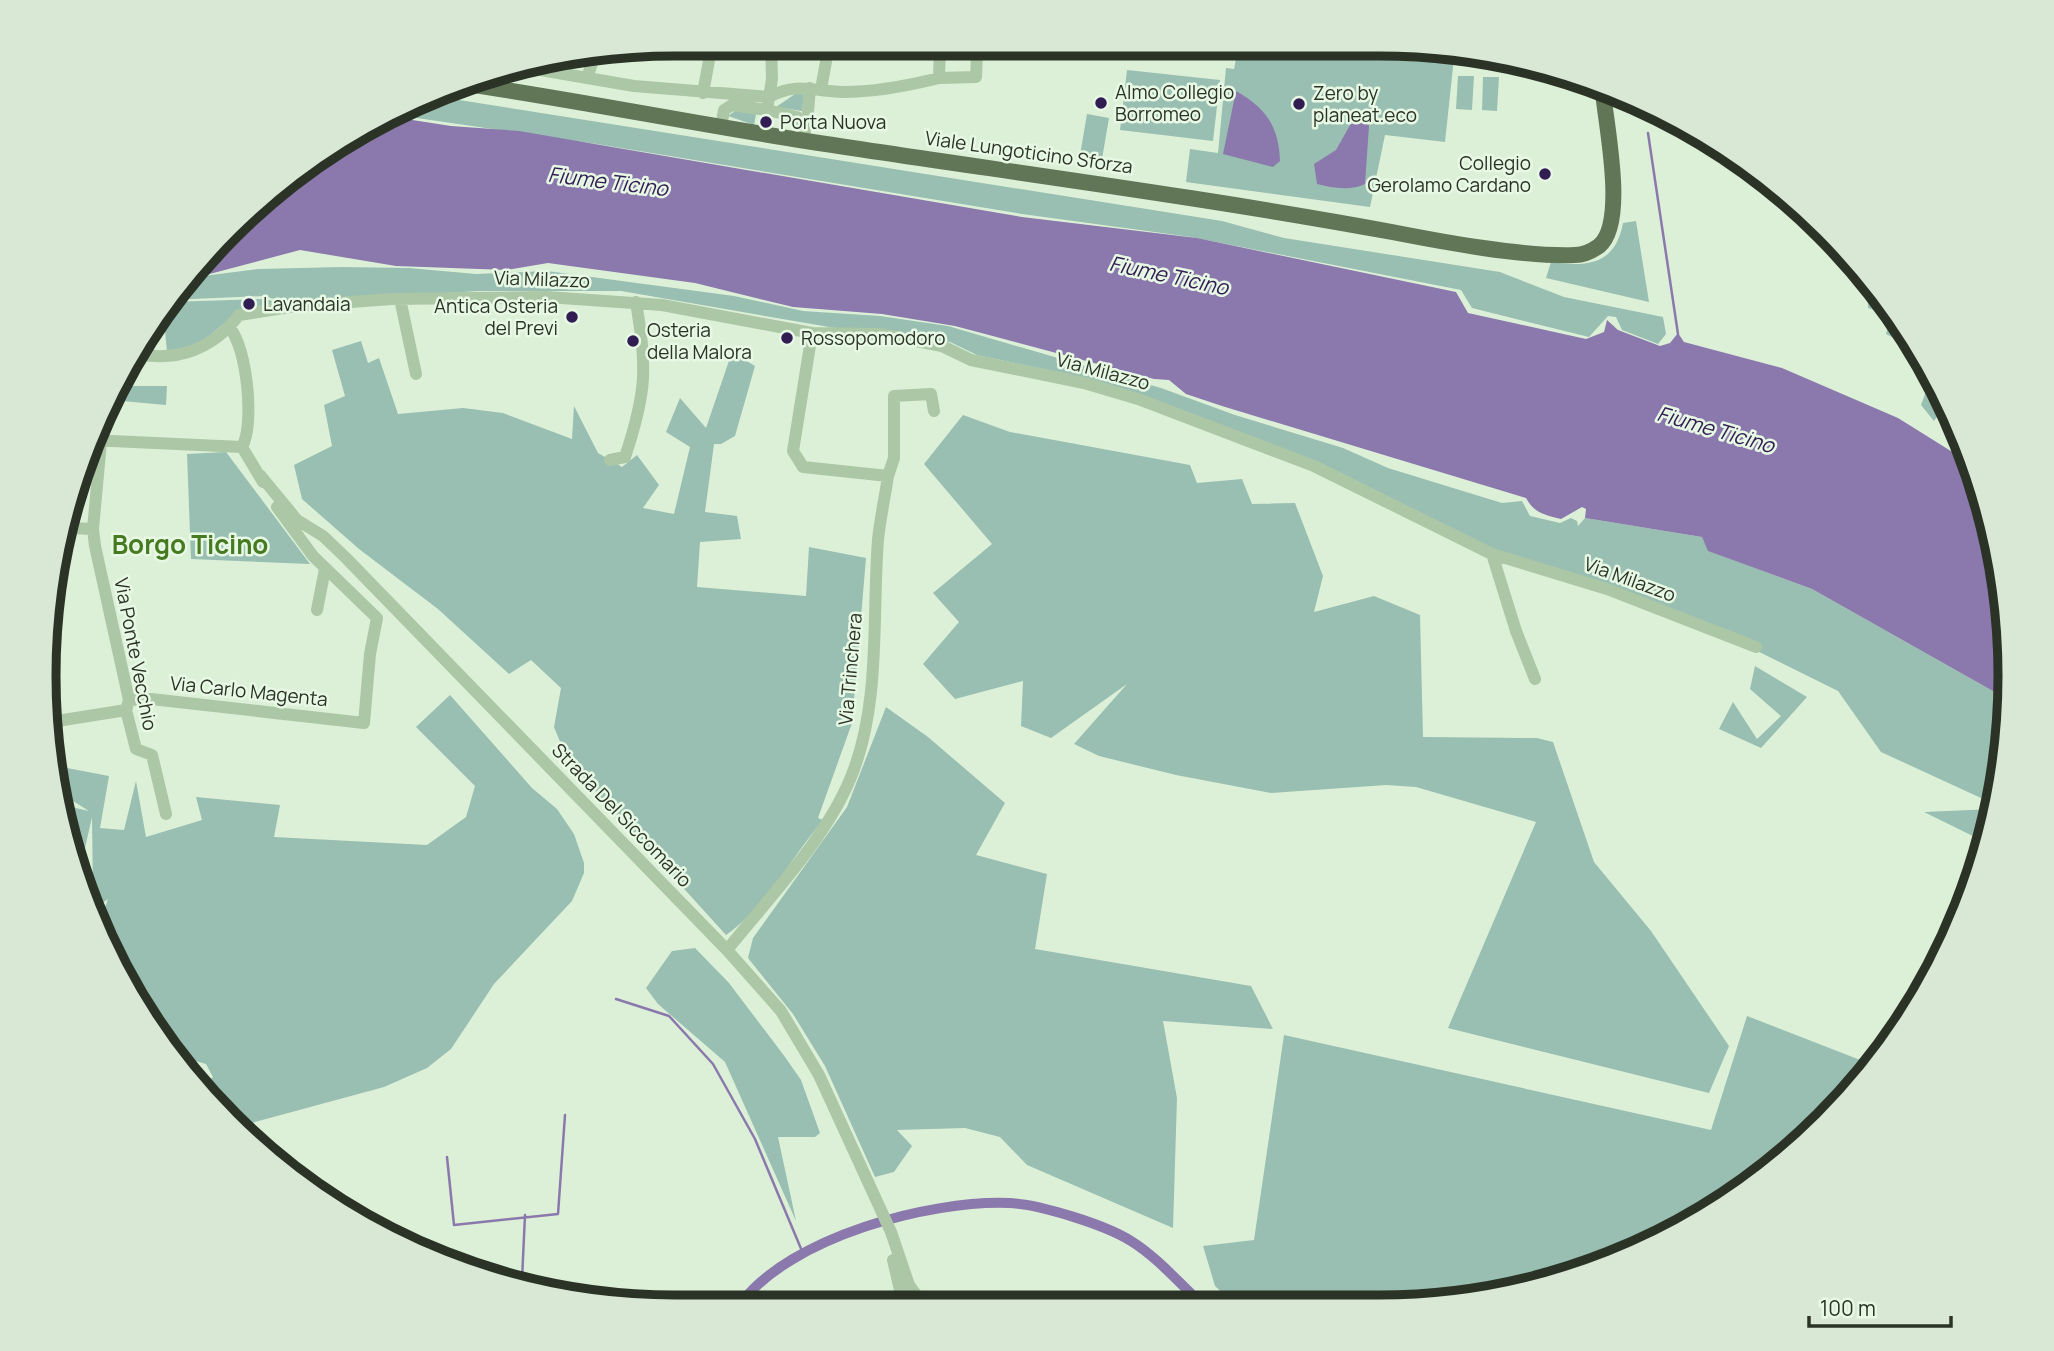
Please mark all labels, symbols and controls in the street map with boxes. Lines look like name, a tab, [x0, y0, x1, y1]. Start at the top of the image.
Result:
place label: Almo Collegio Borromeo	[1115, 79, 1234, 127]
place label: Zero by planeat.eco	[1313, 80, 1417, 128]
marker: Almo Collegio Borromeo	[1093, 95, 1109, 111]
marker: Zero by planeat.eco	[1291, 96, 1307, 112]
place label: Porta Nuova	[780, 109, 886, 135]
marker: Porta Nuova	[758, 114, 774, 130]
street label: Viale Lungoticino Sforza	[924, 125, 1134, 179]
place label: Collegio Gerolamo Cardano	[1367, 150, 1531, 198]
water label: Fiume Ticino	[546, 160, 671, 202]
marker: Collegio Gerolamo Cardano	[1537, 166, 1553, 182]
water label: Fiume Ticino	[1107, 249, 1232, 302]
street label: Via Milazzo	[494, 264, 590, 294]
place label: Lavandaia	[263, 291, 351, 317]
place label: Antica Osteria del Previ	[434, 293, 558, 341]
marker: Lavandaia	[241, 296, 257, 312]
marker: Antica Osteria del Previ	[564, 309, 580, 325]
place label: Osteria della Malora	[647, 317, 752, 365]
place label: Rossopomodoro	[801, 325, 945, 351]
marker: Rossopomodoro	[779, 330, 795, 346]
marker: Osteria della Malora	[625, 333, 641, 349]
street label: Via Milazzo	[1053, 346, 1153, 396]
water label: Fiume Ticino	[1654, 399, 1779, 460]
district label: Borgo Ticino	[112, 526, 268, 562]
street label: Via Milazzo	[1581, 550, 1679, 608]
street label: Via Ponte Vecchio	[108, 575, 164, 733]
street label: Via Trinchera	[832, 612, 868, 726]
street label: Via Carlo Magenta	[169, 670, 329, 712]
street label: Strada Del Siccomario	[546, 737, 698, 893]
scale bar	[1809, 1284, 1951, 1328]
text: 100 m	[1820, 1294, 1876, 1322]

